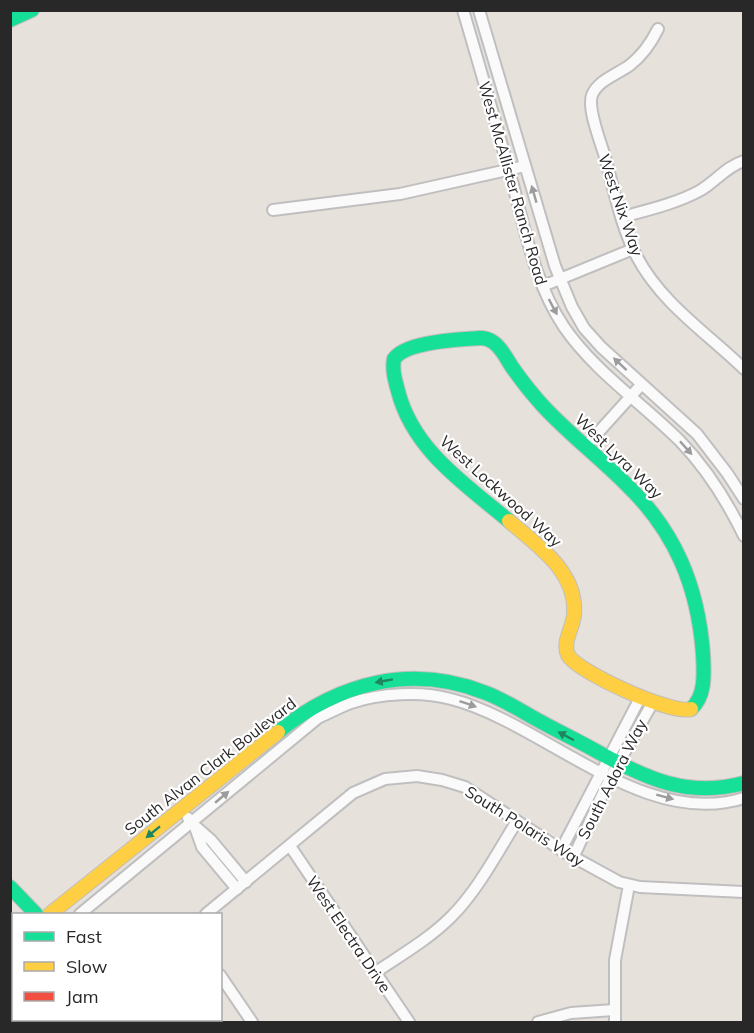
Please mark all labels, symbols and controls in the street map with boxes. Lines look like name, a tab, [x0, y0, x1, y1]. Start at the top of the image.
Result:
street label: West McAllister Ranch Road	[474, 79, 552, 287]
street label: West Nix Way	[594, 151, 648, 259]
one-way arrow	[529, 185, 538, 203]
one-way arrow	[548, 299, 558, 316]
one-way arrow	[612, 357, 627, 371]
street label: West Lyra Way	[571, 409, 667, 503]
street label: West Lockwood Way	[436, 431, 567, 551]
one-way arrow	[679, 440, 692, 455]
one-way arrow	[374, 677, 393, 686]
street label: South Alvan Clark Boulevard	[120, 693, 300, 839]
one-way arrow	[459, 700, 477, 710]
street label: South Adora Way	[573, 715, 651, 842]
one-way arrow	[558, 731, 575, 740]
street label: South Polaris Way	[462, 781, 589, 871]
one-way arrow	[215, 791, 230, 803]
one-way arrow	[656, 792, 674, 802]
one-way arrow	[145, 825, 161, 838]
street label: West Electra Drive	[302, 872, 396, 996]
legend	[12, 913, 222, 1021]
text: Fast	[66, 925, 102, 948]
text: Slow	[66, 955, 108, 978]
text: Jam	[66, 985, 99, 1008]

